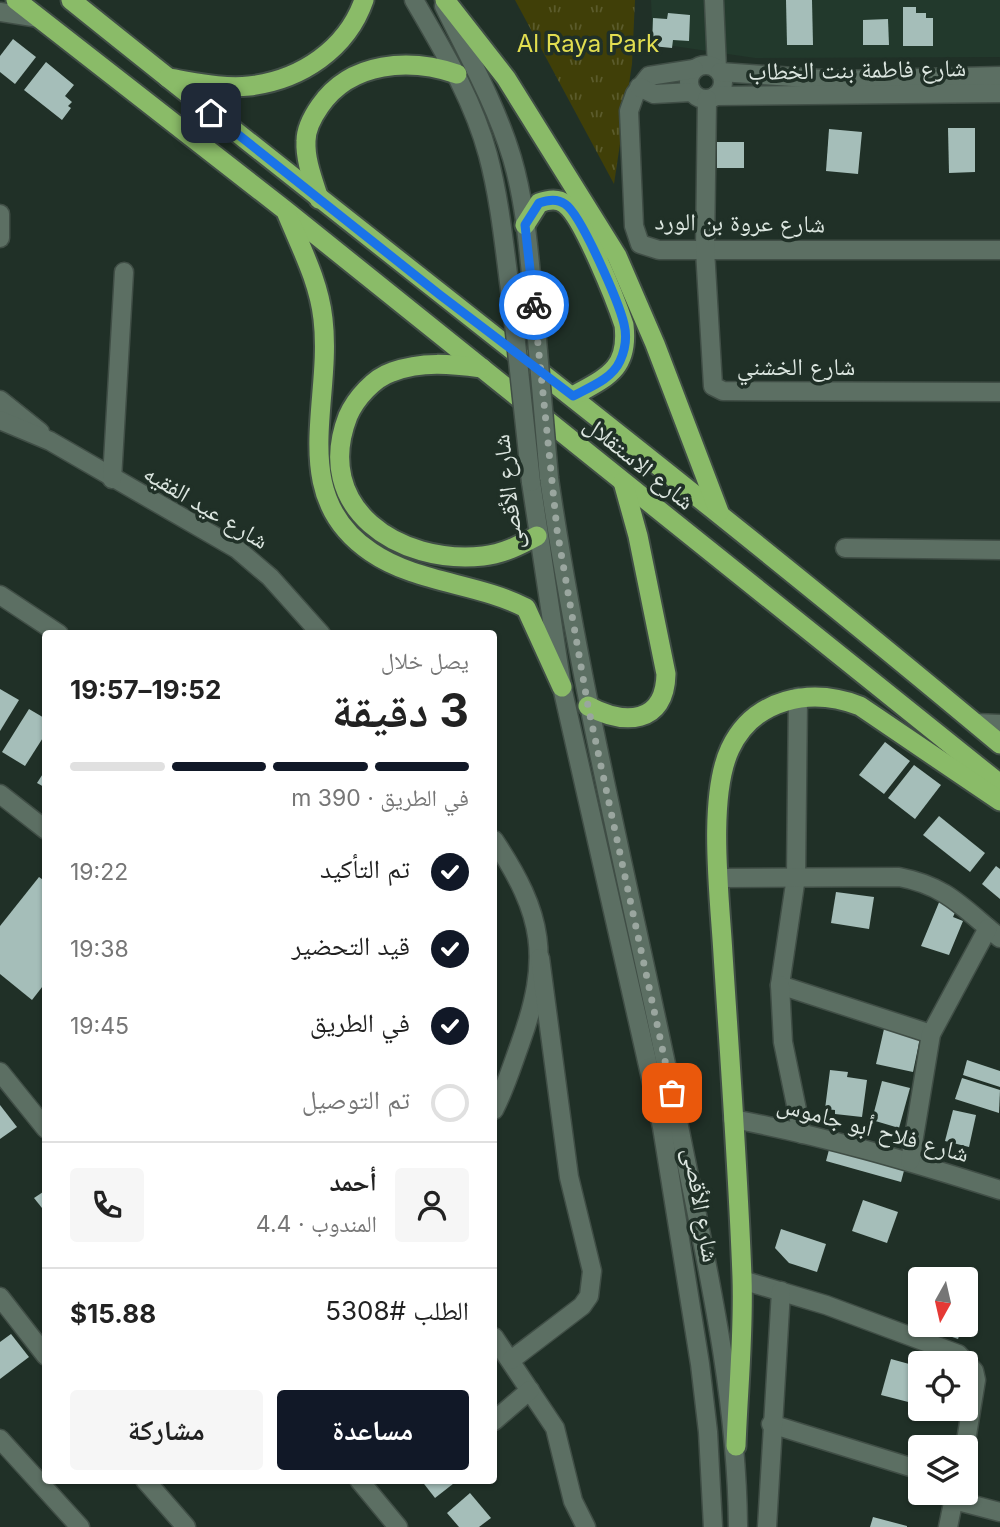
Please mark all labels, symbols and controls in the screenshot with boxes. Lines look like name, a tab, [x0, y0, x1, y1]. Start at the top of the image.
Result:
park label: Al Raya Park	[517, 29, 659, 58]
street label: شارع فاطمة بنت الخطاب	[748, 53, 966, 87]
pin	[181, 83, 241, 143]
icon: home	[192, 94, 230, 132]
street label: شارع عروة بن الورد	[654, 207, 826, 239]
courier	[499, 270, 569, 340]
icon: bike	[515, 286, 553, 324]
street label: شارع الخشني	[737, 352, 855, 386]
street label: شارع الاستقلال	[578, 409, 700, 517]
street label: شارع الأقصى	[486, 433, 530, 551]
street label: شارع عيد الفقيه	[138, 458, 274, 556]
text: يصل خلال	[381, 647, 469, 675]
text: 19:52–19:57	[70, 674, 221, 705]
text: 3 دقيقة	[332, 682, 469, 738]
text: في الطريق · 390 m	[291, 784, 469, 812]
text: تم التأكيد	[320, 853, 410, 884]
icon: check	[431, 853, 469, 891]
text: 19:22	[70, 858, 128, 886]
text: قيد التحضير	[292, 930, 410, 961]
icon: check	[431, 930, 469, 968]
text: 19:38	[70, 935, 129, 963]
text: في الطريق	[310, 1007, 410, 1038]
icon: check	[431, 1007, 469, 1045]
text: 19:45	[70, 1012, 129, 1040]
pin	[642, 1063, 702, 1123]
icon: bag	[653, 1074, 691, 1112]
text: تم التوصيل	[302, 1084, 410, 1115]
street label: شارع فلاح أبو جاموس	[774, 1089, 972, 1169]
street label: شارع الأقصى	[676, 1145, 726, 1265]
text: أحمد	[329, 1166, 377, 1197]
button: phone	[70, 1168, 144, 1242]
button: person	[395, 1168, 469, 1242]
text: المندوب · 4.4	[256, 1210, 377, 1238]
north arrow	[908, 1267, 978, 1337]
map controls	[908, 1267, 978, 1505]
text: الطلب #5308	[325, 1295, 469, 1326]
text: $15.88	[70, 1298, 156, 1329]
button: locate	[908, 1351, 978, 1421]
button: مشاركة	[70, 1390, 263, 1470]
button: مساعدة	[277, 1390, 469, 1470]
button: layers	[908, 1435, 978, 1505]

